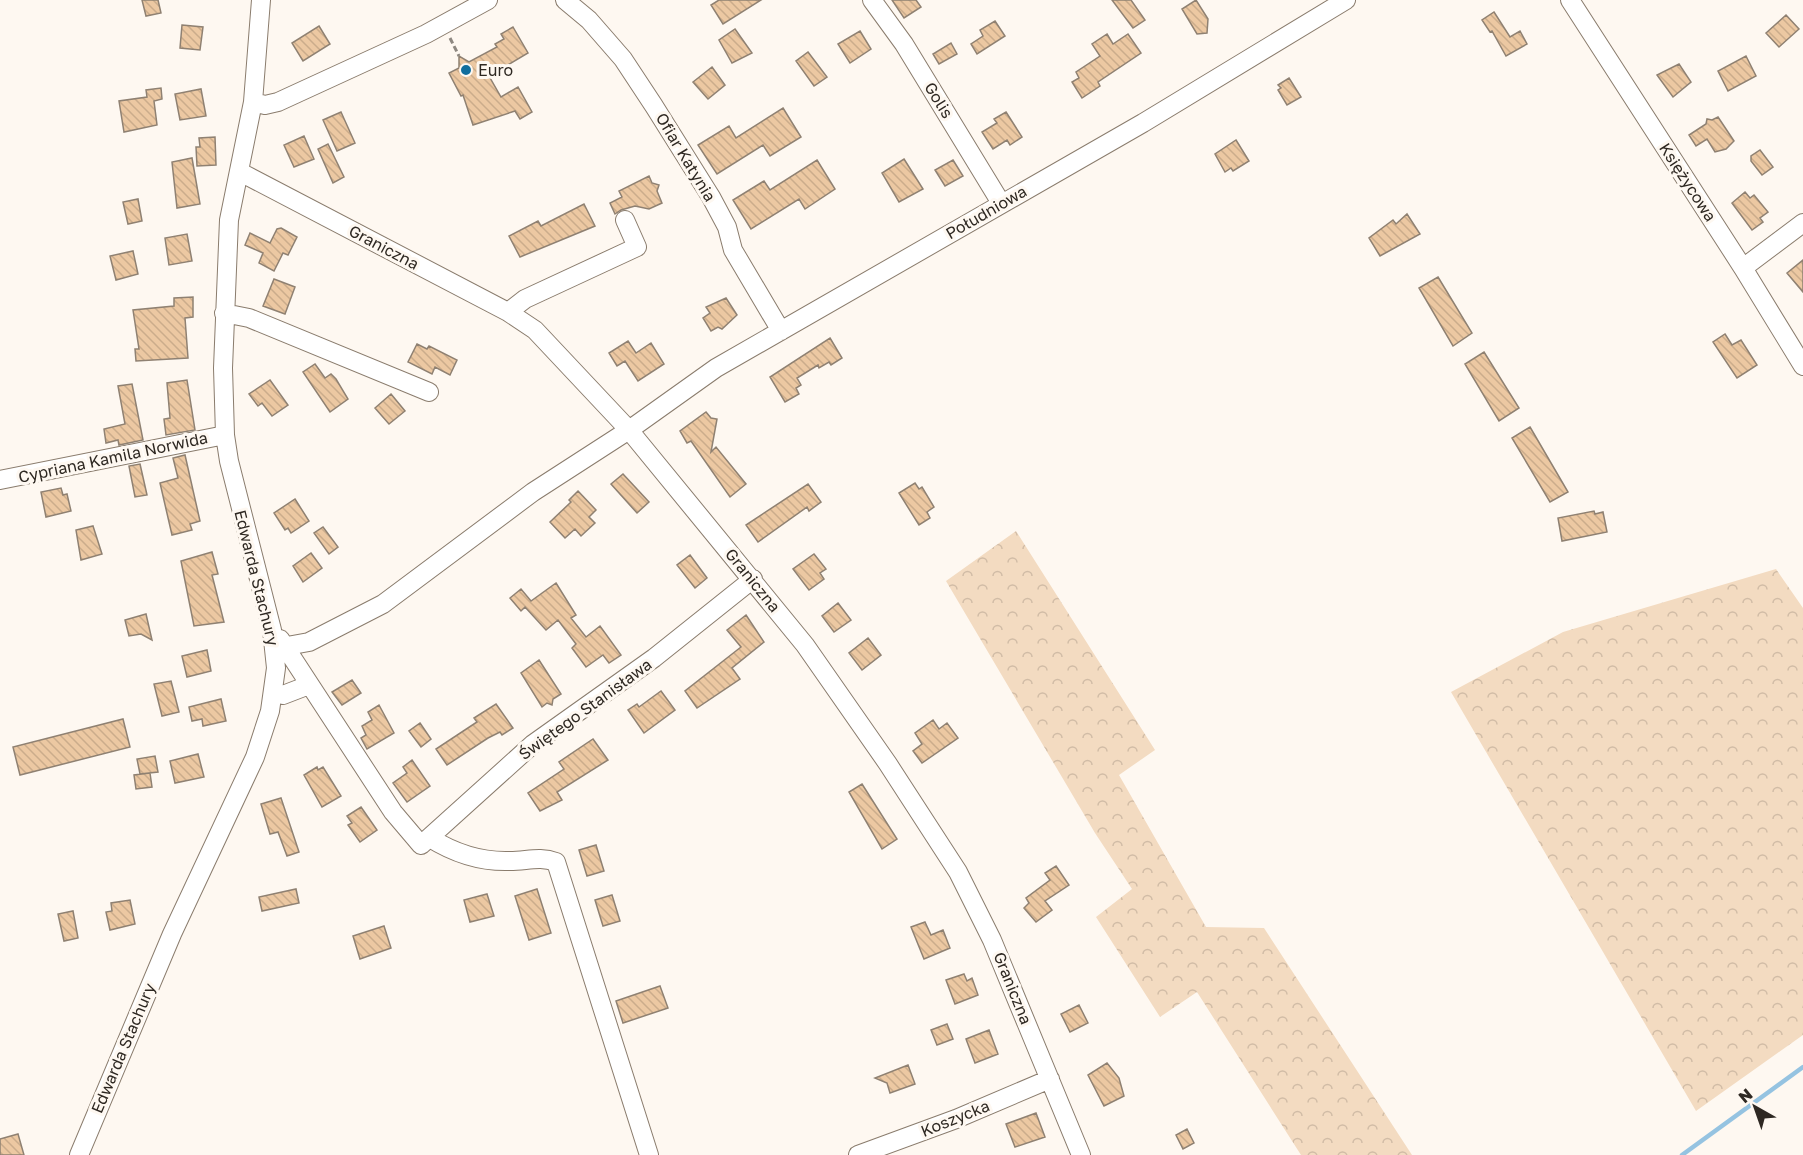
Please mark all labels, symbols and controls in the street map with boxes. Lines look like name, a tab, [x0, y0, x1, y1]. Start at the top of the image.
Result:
place label: Euro	[478, 60, 513, 80]
marker: Euro	[459, 63, 473, 77]
street label: Golis	[920, 78, 958, 122]
street label: Ofiar Katynia	[652, 109, 720, 205]
street label: Księżycowa	[1655, 139, 1721, 225]
street label: Południowa	[942, 181, 1030, 243]
street label: Graniczna	[346, 220, 422, 274]
street label: Cypriana Kamila Norwida	[16, 427, 210, 487]
street label: Edwarda Stachury	[230, 508, 284, 648]
street label: Graniczna	[721, 544, 785, 616]
street label: Świętego Stanisława	[515, 654, 655, 764]
street label: Graniczna	[989, 949, 1037, 1027]
street label: Edwarda Stachury	[87, 980, 159, 1116]
north arrow	[1725, 1077, 1785, 1137]
text: N	[1734, 1084, 1756, 1107]
street label: Koszycka	[918, 1095, 992, 1141]

